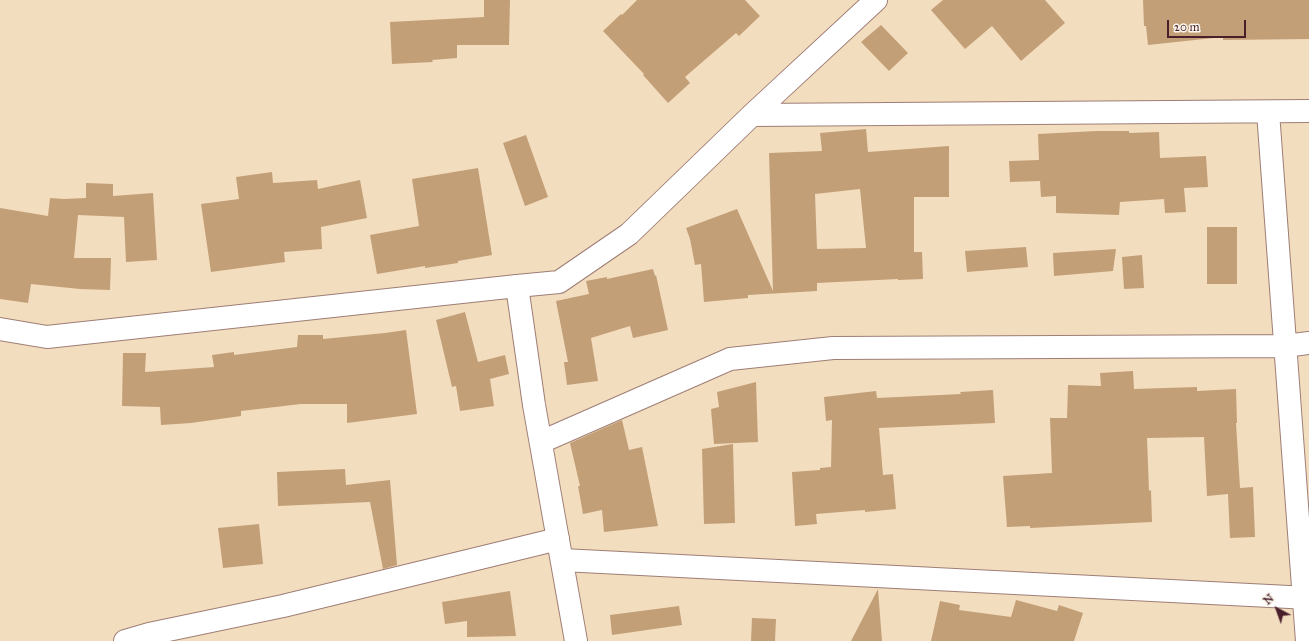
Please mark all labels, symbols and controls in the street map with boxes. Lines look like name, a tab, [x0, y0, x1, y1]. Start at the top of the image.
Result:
scale bar	[1169, 12, 1248, 38]
text: 20 m	[1174, 20, 1200, 34]
north arrow	[1257, 589, 1297, 629]
text: N	[1261, 592, 1277, 608]

